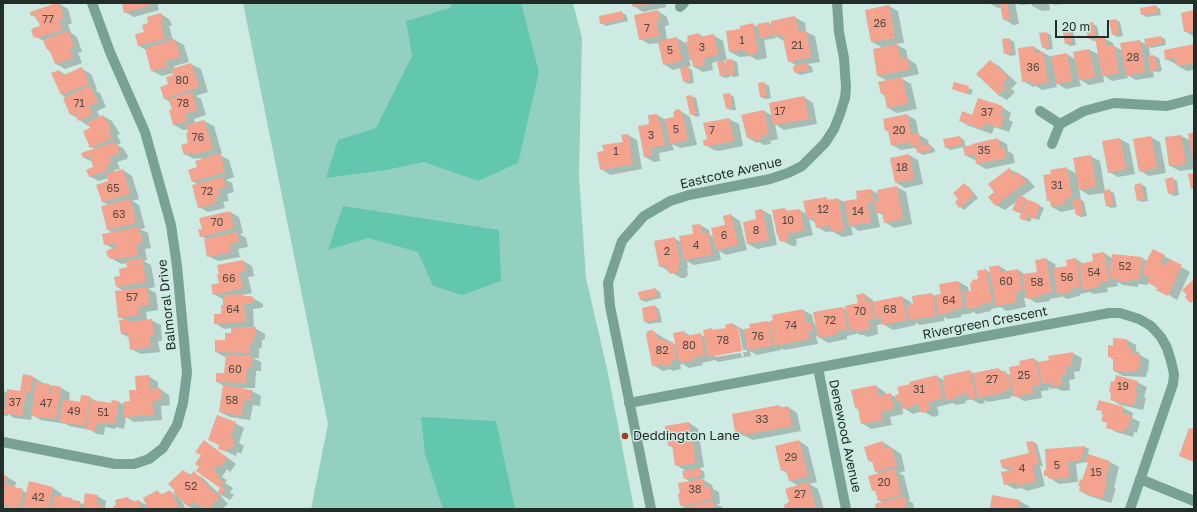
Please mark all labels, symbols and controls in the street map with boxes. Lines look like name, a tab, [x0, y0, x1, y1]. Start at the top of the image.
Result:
scale bar	[1057, 12, 1111, 38]
house number: 77	[42, 13, 54, 27]
house number: 26	[873, 17, 887, 31]
text: 20 m	[1062, 19, 1090, 34]
house number: 7	[644, 22, 650, 36]
house number: 1	[739, 34, 745, 48]
house number: 21	[791, 39, 803, 53]
house number: 3	[699, 41, 705, 55]
house number: 5	[667, 44, 673, 58]
house number: 28	[1126, 51, 1140, 65]
house number: 36	[1026, 61, 1040, 75]
house number: 80	[175, 74, 189, 88]
house number: 71	[73, 97, 85, 111]
house number: 78	[177, 97, 189, 111]
house number: 17	[774, 105, 786, 119]
house number: 37	[981, 106, 993, 120]
house number: 5	[673, 123, 679, 137]
house number: 7	[709, 124, 715, 138]
house number: 20	[892, 124, 906, 138]
house number: 3	[648, 129, 654, 143]
house number: 76	[192, 131, 204, 145]
house number: 35	[978, 144, 990, 158]
house number: 1	[613, 145, 619, 159]
street label: Eastcote Avenue	[679, 154, 783, 192]
house number: 18	[896, 161, 908, 175]
house number: 31	[1051, 179, 1063, 193]
house number: 65	[106, 182, 120, 196]
house number: 72	[201, 185, 213, 199]
house number: 12	[817, 203, 829, 217]
house number: 14	[852, 205, 864, 219]
house number: 63	[112, 208, 126, 222]
house number: 10	[782, 214, 794, 228]
house number: 70	[211, 216, 223, 230]
house number: 8	[753, 224, 759, 238]
house number: 6	[721, 229, 727, 243]
house number: 4	[693, 239, 699, 253]
house number: 2	[664, 245, 670, 259]
street label: Balmoral Drive	[154, 259, 180, 351]
house number: 52	[1119, 260, 1131, 274]
house number: 54	[1087, 266, 1101, 280]
house number: 56	[1060, 271, 1074, 285]
house number: 66	[222, 272, 236, 286]
house number: 60	[999, 275, 1013, 289]
house number: 58	[1030, 276, 1044, 290]
house number: 57	[126, 291, 138, 305]
house number: 64	[942, 294, 956, 308]
house number: 64	[226, 303, 240, 317]
house number: 68	[883, 303, 897, 317]
street label: Rivergreen Crescent	[921, 303, 1049, 343]
house number: 70	[854, 305, 866, 319]
house number: 72	[824, 314, 836, 328]
house number: 74	[785, 319, 797, 333]
house number: 76	[752, 330, 764, 344]
house number: 78	[717, 334, 729, 348]
house number: 80	[682, 339, 696, 353]
house number: 82	[655, 344, 669, 358]
house number: 60	[228, 363, 242, 377]
house number: 25	[1018, 369, 1030, 383]
house number: 27	[986, 373, 998, 387]
street label: Denewood Avenue	[825, 378, 865, 494]
house number: 19	[1117, 380, 1129, 394]
house number: 31	[913, 383, 925, 397]
house number: 58	[225, 394, 239, 408]
house number: 37	[9, 396, 21, 410]
house number: 47	[40, 397, 52, 411]
house number: 49	[67, 405, 81, 419]
house number: 51	[97, 406, 109, 420]
house number: 33	[756, 413, 768, 427]
place label: Deddington Lane	[633, 428, 740, 444]
marker: Deddington Lane	[620, 431, 630, 441]
house number: 29	[784, 451, 798, 465]
house number: 5	[1054, 459, 1060, 473]
house number: 4	[1019, 462, 1025, 476]
house number: 15	[1090, 466, 1102, 480]
house number: 20	[877, 476, 891, 490]
house number: 52	[185, 480, 197, 494]
house number: 38	[688, 483, 702, 497]
house number: 27	[794, 488, 806, 502]
house number: 42	[31, 491, 45, 505]

